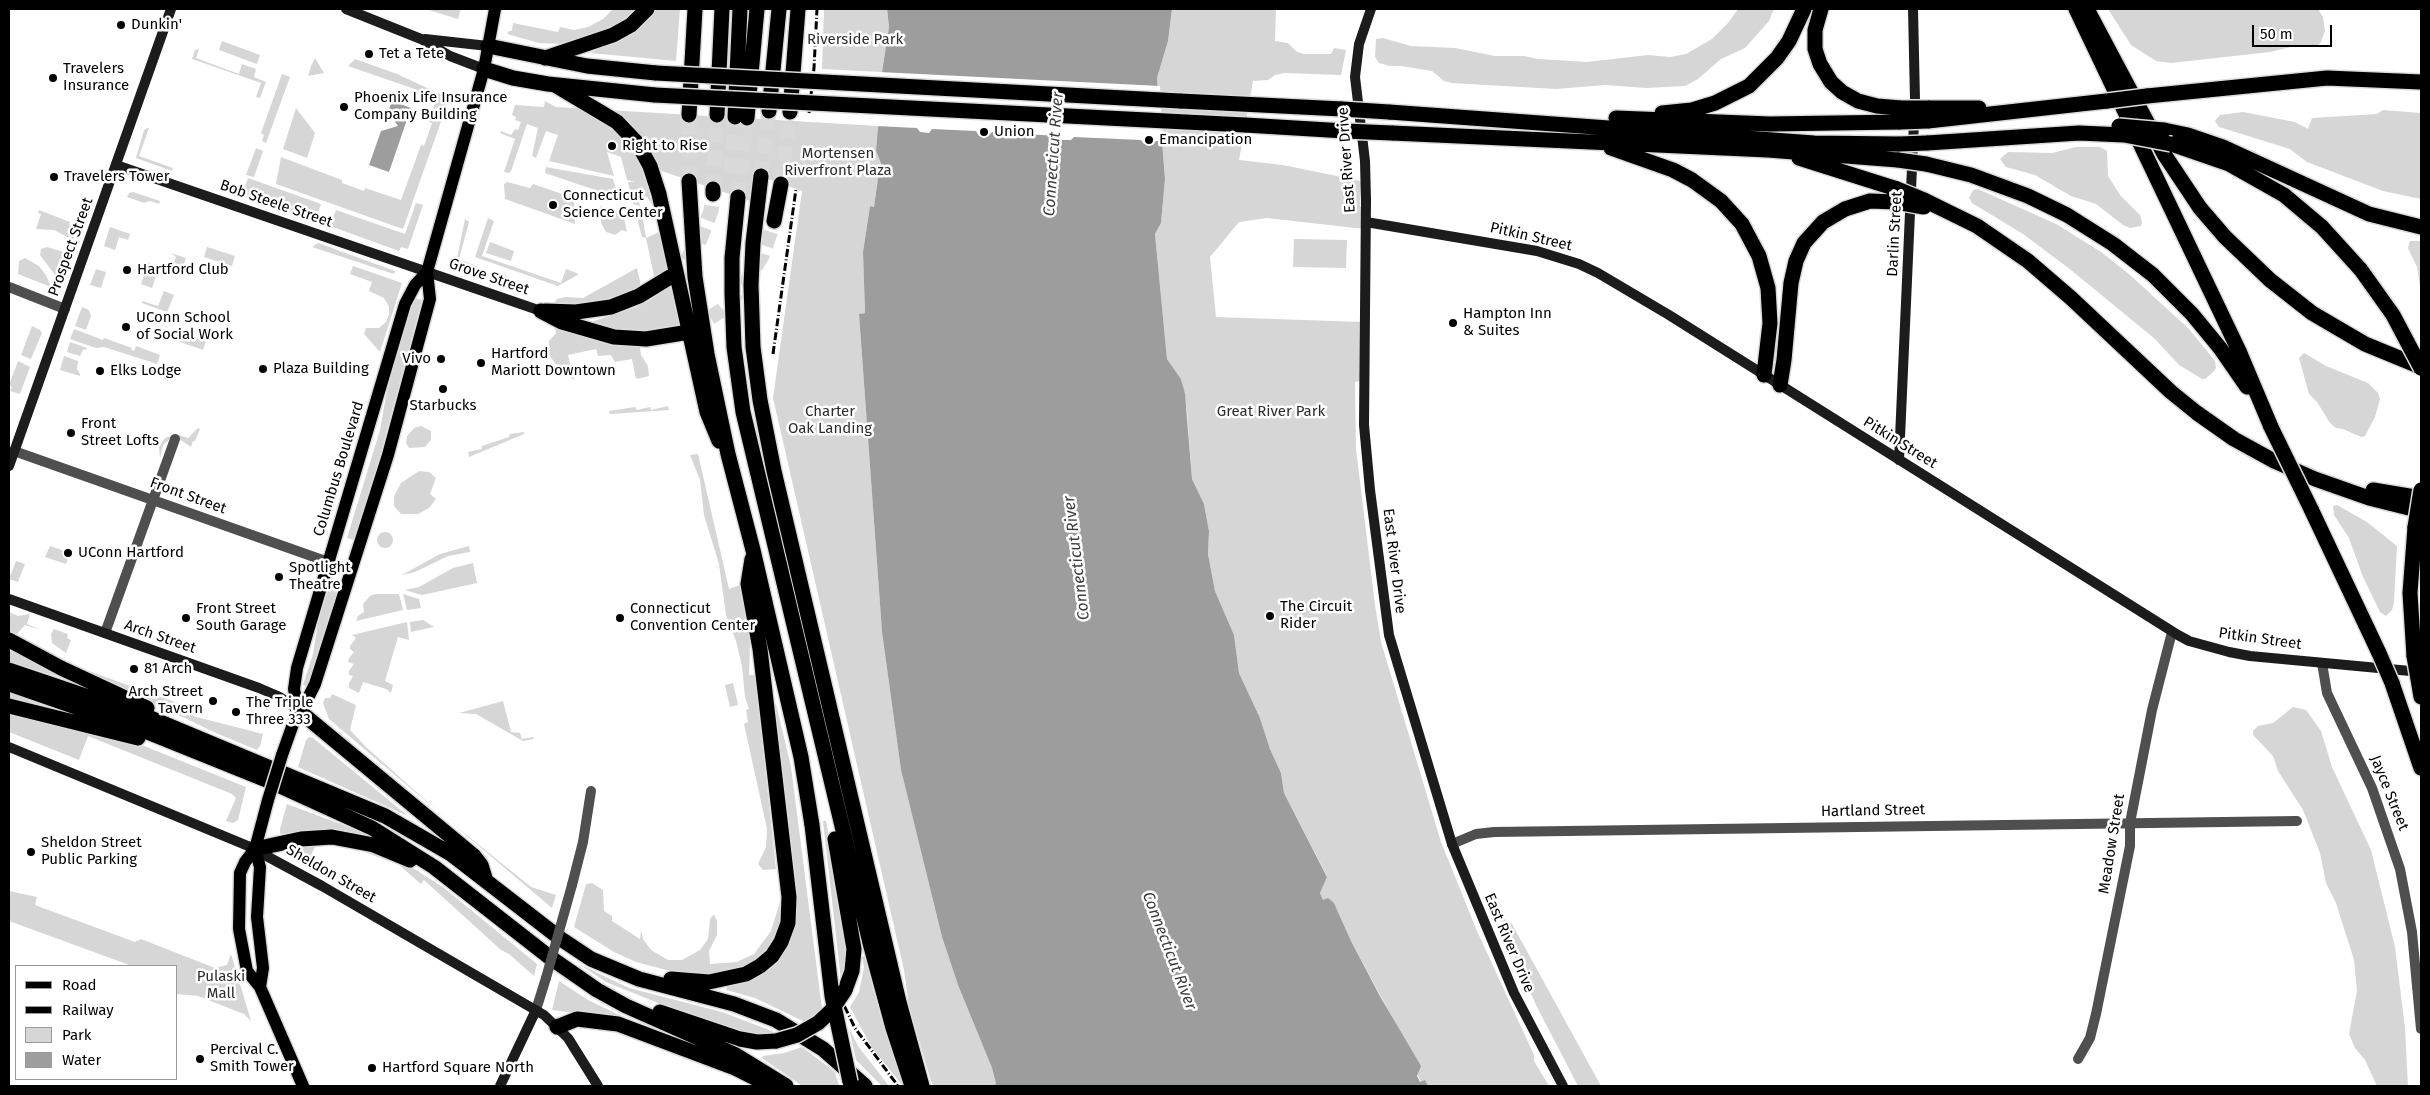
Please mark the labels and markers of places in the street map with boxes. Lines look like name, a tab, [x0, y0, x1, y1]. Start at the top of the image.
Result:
place label: Dunkin'	[131, 16, 182, 34]
marker: Dunkin'	[115, 19, 127, 31]
place label: Tet a Tete	[379, 45, 444, 63]
marker: Tet a Tete	[363, 48, 375, 60]
place label: Travelers Insurance	[63, 60, 129, 95]
marker: Travelers Insurance	[47, 72, 59, 84]
place label: Phoenix Life Insurance Company Building	[354, 89, 507, 124]
marker: Phoenix Life Insurance Company Building	[338, 101, 350, 113]
place label: Union	[994, 123, 1034, 141]
marker: Union	[978, 126, 990, 138]
place label: Emancipation	[1159, 131, 1252, 149]
marker: Emancipation	[1143, 134, 1155, 146]
place label: Right to Rise	[622, 137, 708, 155]
marker: Right to Rise	[606, 140, 618, 152]
place label: Travelers Tower	[64, 168, 169, 186]
marker: Travelers Tower	[48, 171, 60, 183]
place label: Connecticut Science Center	[563, 187, 663, 222]
marker: Connecticut Science Center	[547, 199, 559, 211]
place label: Hartford Club	[137, 261, 229, 279]
marker: Hartford Club	[121, 264, 133, 276]
place label: Hampton Inn & Suites	[1463, 305, 1552, 340]
place label: UConn School of Social Work	[136, 309, 233, 344]
marker: Hampton Inn & Suites	[1447, 317, 1459, 329]
marker: UConn School of Social Work	[120, 321, 132, 333]
place label: Hartford Mariott Downtown	[491, 345, 616, 380]
place label: Vivo	[402, 350, 431, 368]
marker: Vivo	[435, 353, 447, 365]
marker: Hartford Mariott Downtown	[475, 357, 487, 369]
place label: Plaza Building	[273, 360, 369, 378]
place label: Elks Lodge	[110, 362, 181, 380]
marker: Plaza Building	[257, 363, 269, 375]
marker: Elks Lodge	[94, 365, 106, 377]
marker: Starbucks	[437, 383, 449, 395]
place label: Starbucks	[410, 397, 476, 415]
place label: Front Street Lofts	[81, 415, 159, 450]
marker: Front Street Lofts	[65, 427, 77, 439]
place label: UConn Hartford	[78, 544, 184, 562]
marker: UConn Hartford	[62, 547, 74, 559]
place label: Spotlight Theatre	[289, 559, 351, 594]
marker: Spotlight Theatre	[273, 571, 285, 583]
place label: The Circuit Rider	[1280, 598, 1352, 633]
place label: Front Street South Garage	[196, 600, 286, 635]
place label: Connecticut Convention Center	[630, 600, 755, 635]
marker: The Circuit Rider	[1264, 610, 1276, 622]
marker: Front Street South Garage	[180, 612, 192, 624]
marker: Connecticut Convention Center	[614, 612, 626, 624]
place label: 81 Arch	[144, 660, 192, 678]
marker: 81 Arch	[128, 663, 140, 675]
place label: Arch Street Tavern	[128, 683, 203, 718]
place label: The Triple Three 333	[246, 694, 313, 729]
marker: Arch Street Tavern	[207, 695, 219, 707]
marker: The Triple Three 333	[230, 706, 242, 718]
place label: Sheldon Street Public Parking	[41, 834, 142, 869]
marker: Sheldon Street Public Parking	[25, 846, 37, 858]
place label: Percival C. Smith Tower	[210, 1041, 294, 1076]
marker: Percival C. Smith Tower	[194, 1053, 206, 1065]
place label: Hartford Square North	[382, 1059, 534, 1077]
marker: Hartford Square North	[366, 1062, 378, 1074]

